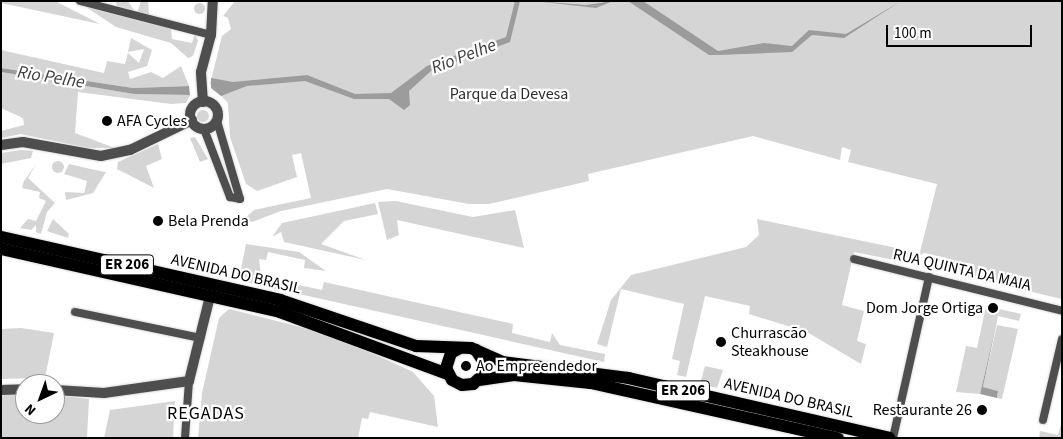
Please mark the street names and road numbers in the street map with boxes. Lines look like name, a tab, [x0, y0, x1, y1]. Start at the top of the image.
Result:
street label: RUA QUINTA DA MAIA	[891, 245, 1033, 295]
street label: AVENIDA DO BRASIL	[169, 250, 303, 298]
road number: ER 206	[100, 252, 154, 278]
street label: AVENIDA DO BRASIL	[722, 374, 856, 422]
road number: ER 206	[656, 378, 710, 404]

